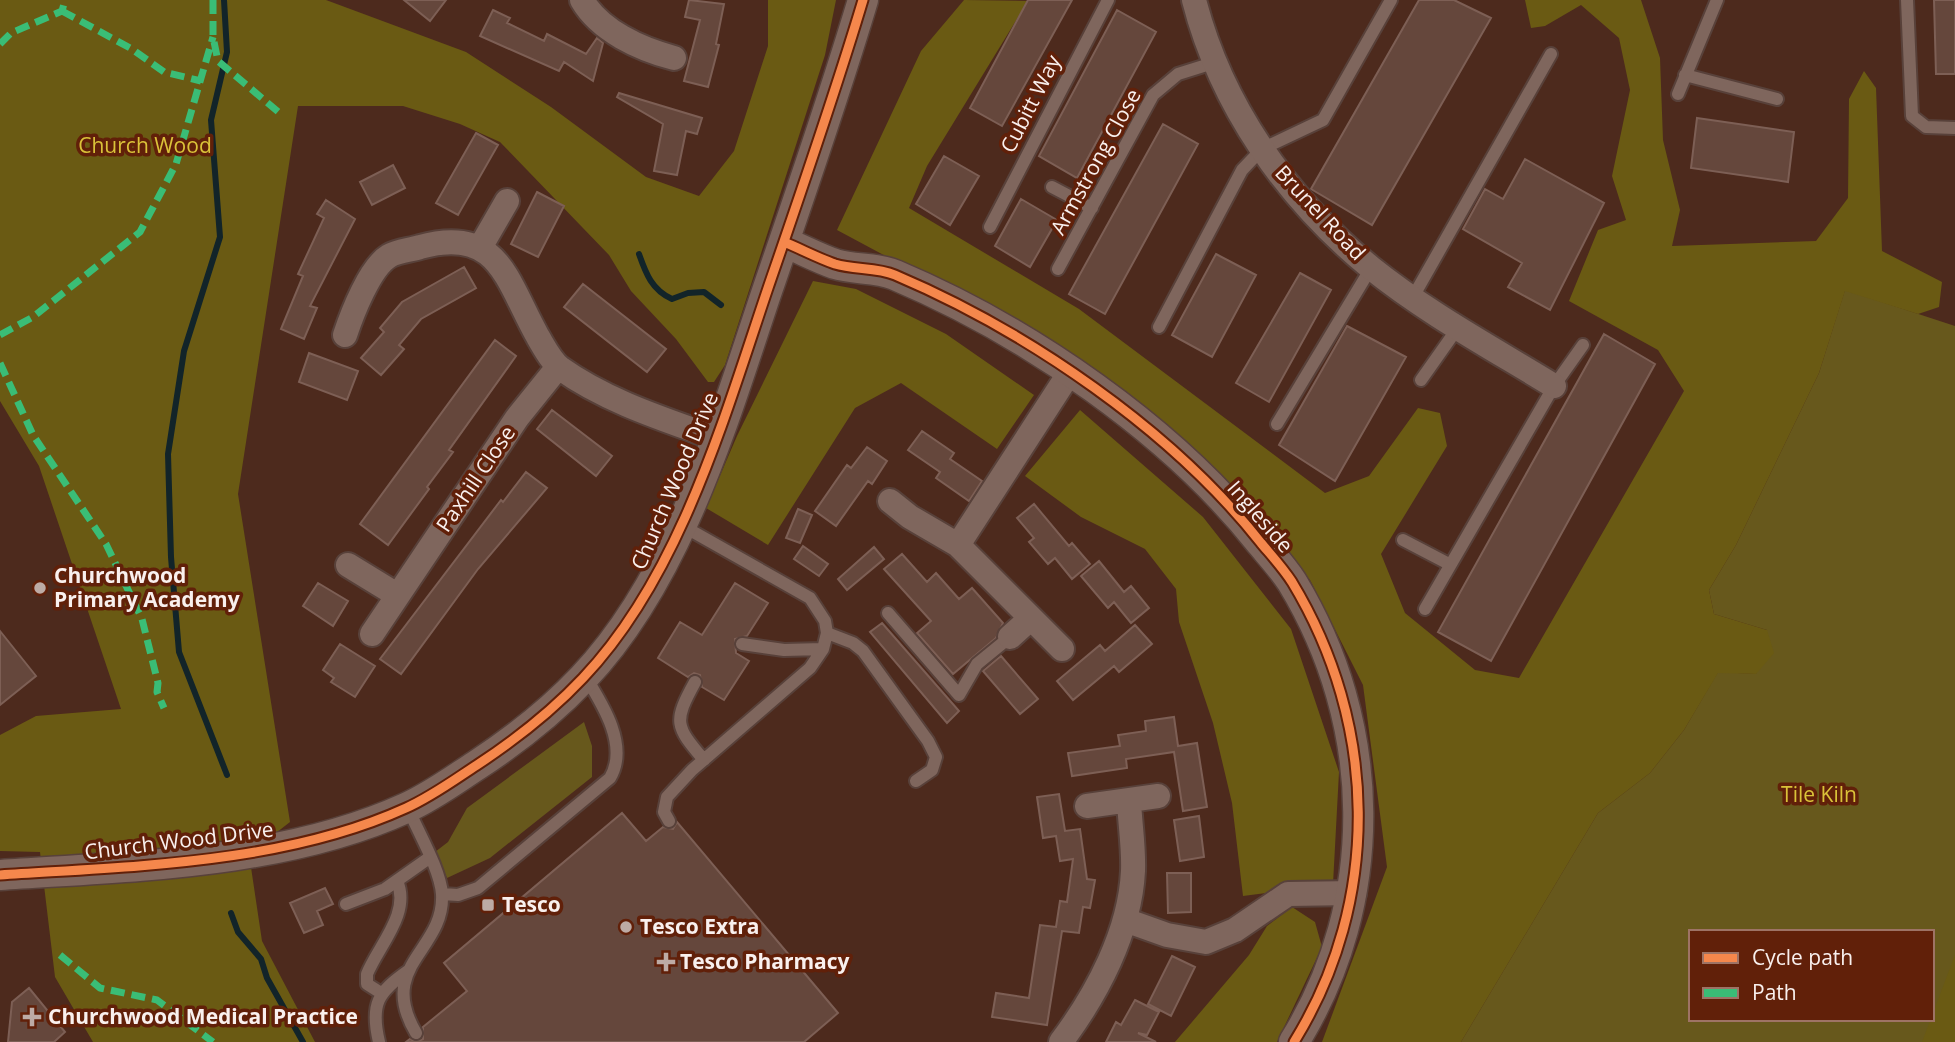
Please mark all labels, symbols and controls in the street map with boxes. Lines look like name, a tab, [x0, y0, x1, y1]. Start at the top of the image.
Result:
street label: Cubitt Way	[994, 49, 1067, 157]
street label: Armstrong Close	[1043, 84, 1147, 239]
park label: Church Wood	[78, 131, 212, 159]
street label: Brunel Road	[1269, 159, 1372, 266]
street label: Church Wood Drive	[624, 388, 724, 574]
street label: Paxhill Close	[429, 420, 521, 537]
street label: Ingleside	[1222, 474, 1300, 558]
place label: Churchwood Primary Academy	[54, 561, 240, 613]
marker: Churchwood Primary Academy	[32, 580, 48, 596]
park label: Tile Kiln	[1781, 780, 1857, 808]
street label: Church Wood Drive	[83, 815, 275, 866]
place label: Tesco	[502, 890, 561, 918]
marker: Tesco	[480, 897, 496, 913]
place label: Tesco Extra	[640, 912, 760, 940]
marker: Tesco Extra	[618, 919, 634, 935]
legend	[1689, 930, 1934, 1021]
text: Cycle path	[1752, 943, 1853, 971]
place label: Tesco Pharmacy	[680, 947, 850, 975]
marker: Tesco Pharmacy	[658, 954, 674, 970]
text: Path	[1752, 978, 1797, 1006]
place label: Churchwood Medical Practice	[48, 1002, 358, 1030]
marker: Churchwood Medical Practice	[22, 1007, 42, 1027]

